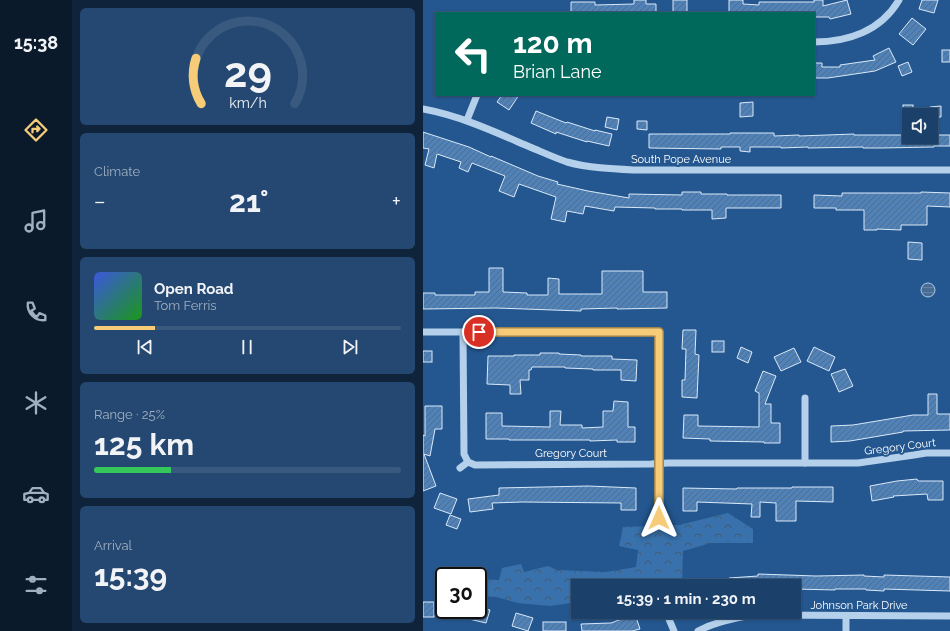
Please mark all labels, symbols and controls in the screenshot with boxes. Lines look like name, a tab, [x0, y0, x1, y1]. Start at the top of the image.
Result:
text: 120 m	[513, 27, 593, 60]
icon: left	[447, 28, 499, 80]
text: 15:38	[14, 32, 58, 53]
text: 29	[224, 48, 271, 97]
text: Brian Lane	[513, 61, 602, 82]
text: km/h	[229, 95, 266, 111]
map controls	[902, 108, 938, 144]
button: sound	[902, 108, 938, 144]
icon: directions	[22, 116, 50, 144]
street label: South Pope Avenue	[631, 153, 732, 166]
text: Climate	[94, 164, 140, 179]
text: 21°	[229, 184, 269, 219]
text: −	[94, 188, 106, 214]
text: +	[392, 188, 401, 214]
icon: music	[22, 207, 50, 235]
text: Open Road	[154, 280, 234, 298]
icon: phone	[22, 298, 50, 326]
text: Tom Ferris	[154, 298, 217, 313]
pin	[462, 315, 496, 349]
icon: arrive	[468, 321, 490, 343]
icon: previous	[134, 336, 156, 358]
icon: pause	[236, 336, 258, 358]
icon: next	[339, 336, 361, 358]
icon: climate	[22, 389, 50, 417]
text: Range · 25%	[94, 407, 165, 422]
text: 125 km	[94, 427, 194, 462]
street label: Gregory Court	[864, 436, 937, 458]
street label: Gregory Court	[535, 447, 607, 460]
icon: car	[22, 480, 50, 508]
position arrow	[638, 497, 680, 539]
text: Arrival	[94, 538, 132, 553]
text: 15:39	[94, 558, 167, 593]
speed limit sign: 30	[435, 567, 487, 619]
icon: filters	[22, 571, 50, 599]
text: 15:39 · 1 min · 230 m	[616, 590, 756, 608]
street label: Johnson Park Drive	[810, 599, 908, 612]

